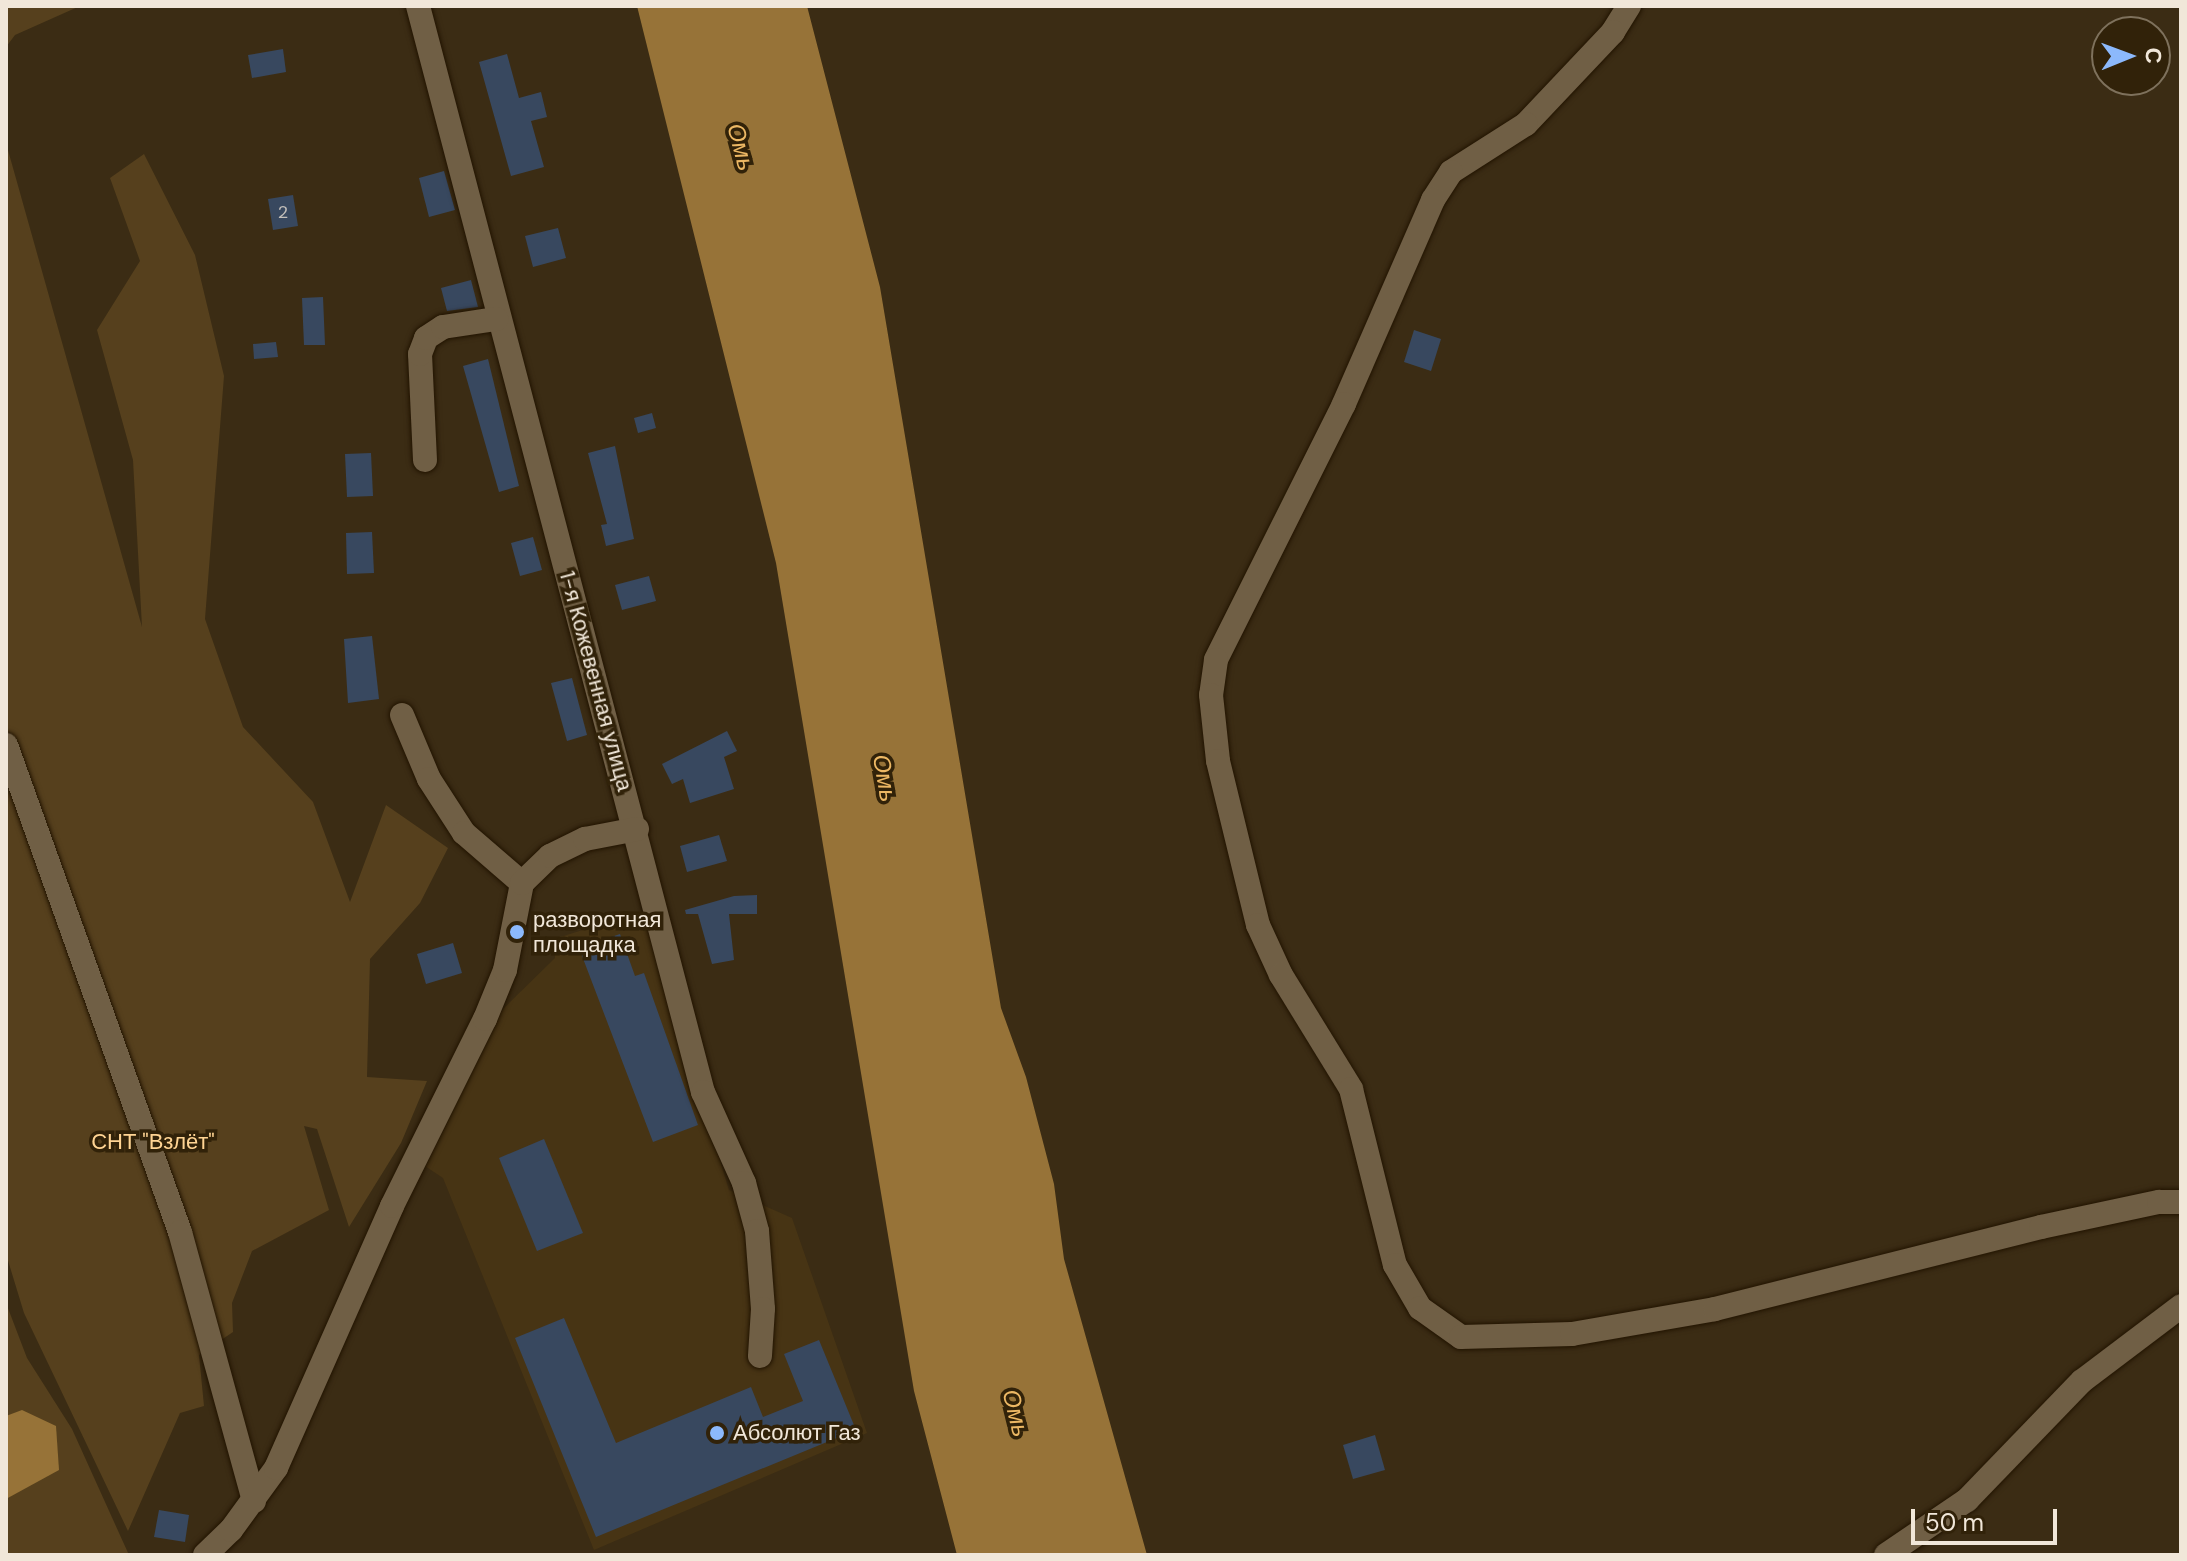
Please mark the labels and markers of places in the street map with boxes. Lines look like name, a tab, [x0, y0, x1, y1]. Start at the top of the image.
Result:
place label: разворотная площадка	[533, 906, 661, 958]
marker: разворотная площадка	[508, 923, 526, 941]
place label: Абсолют Газ	[733, 1420, 861, 1446]
marker: Абсолют Газ	[708, 1424, 726, 1442]

